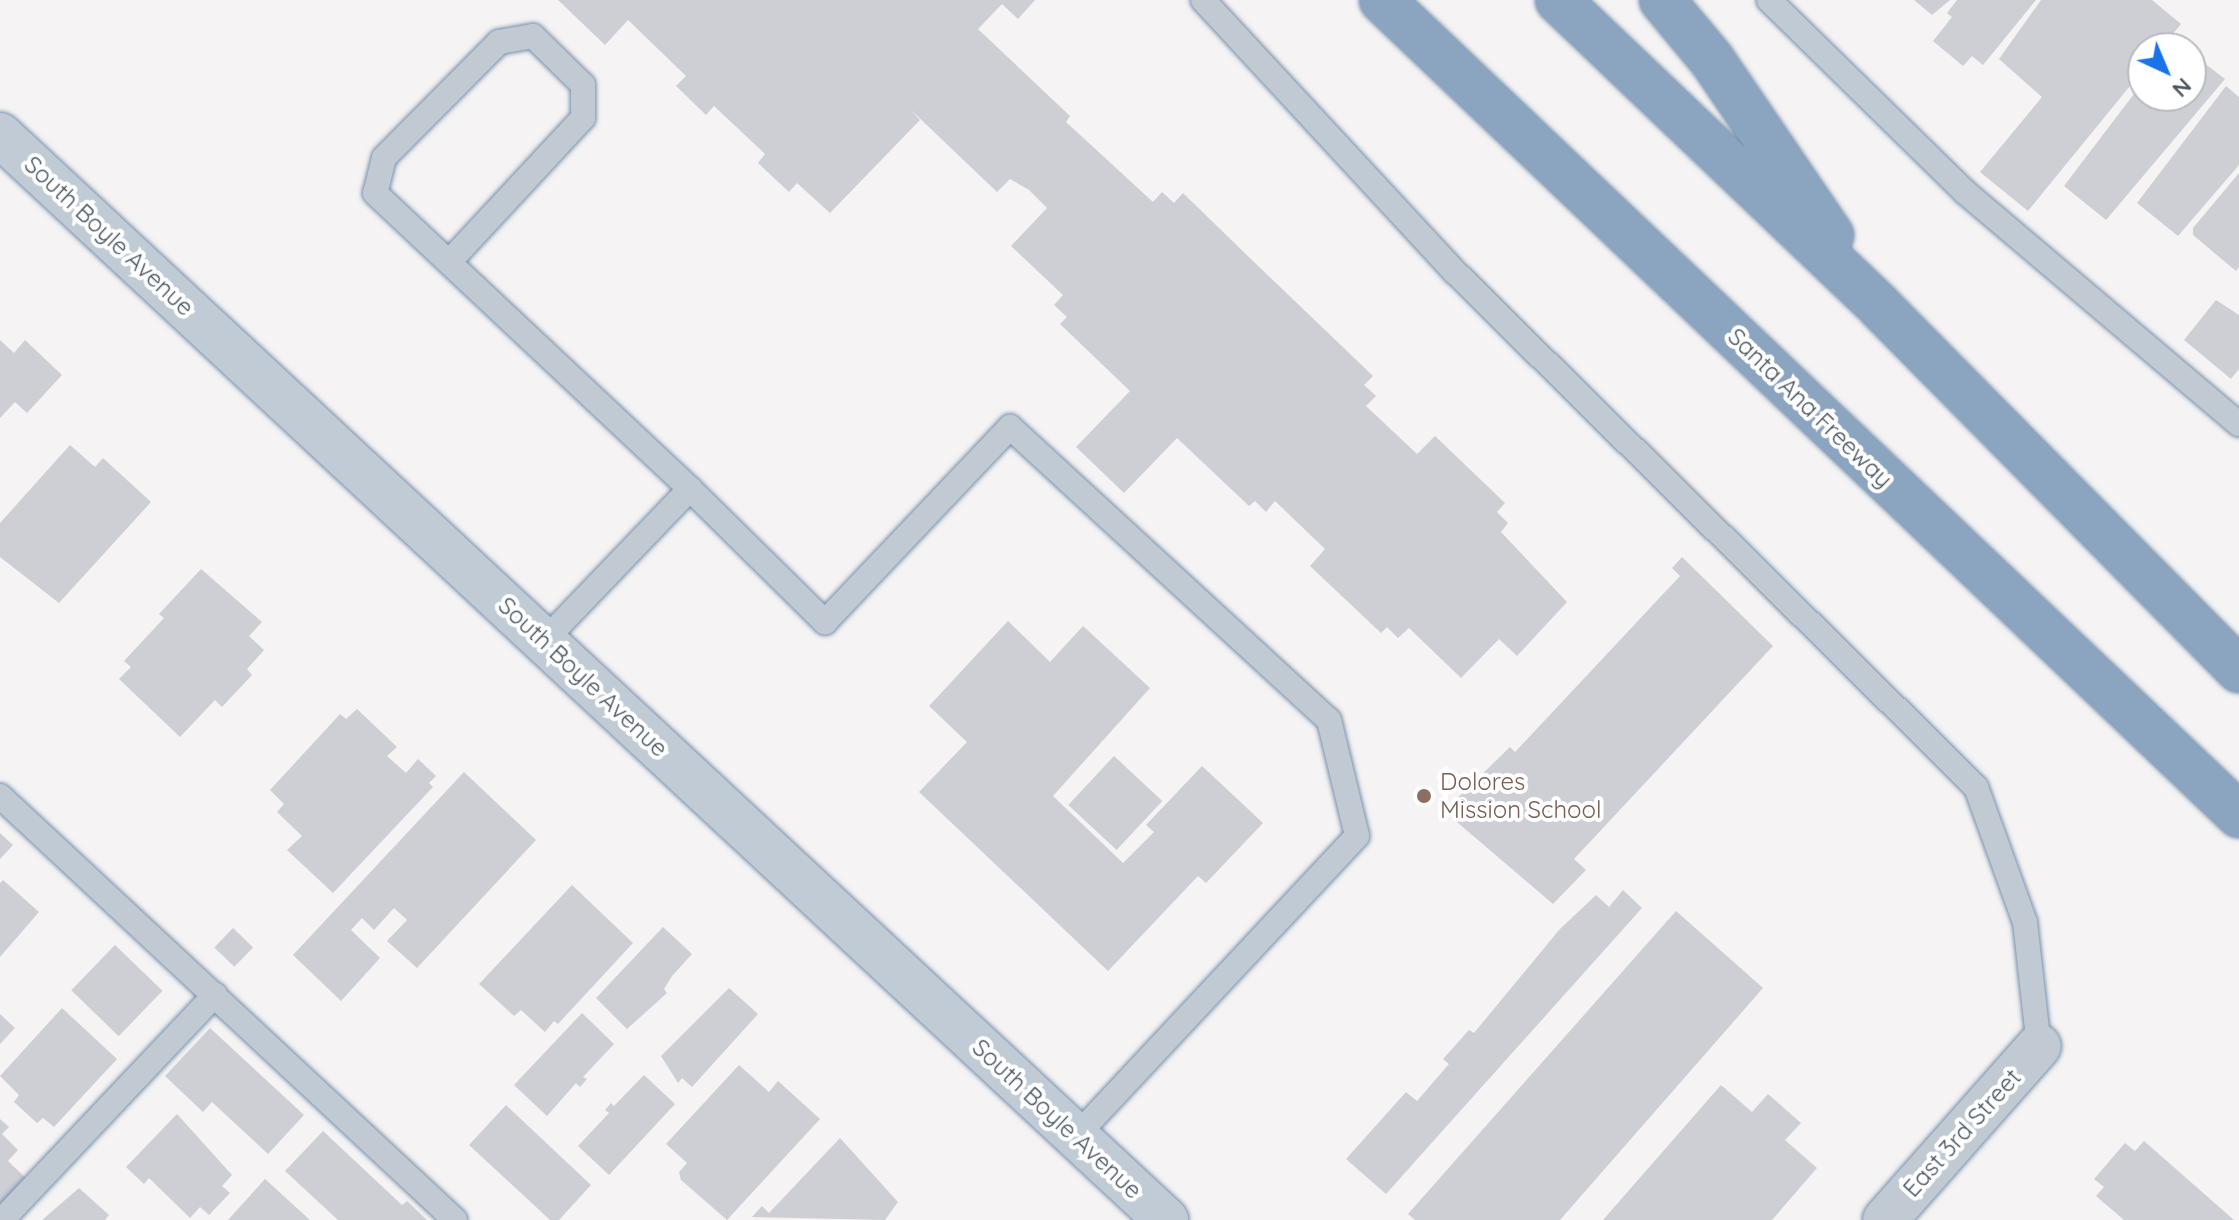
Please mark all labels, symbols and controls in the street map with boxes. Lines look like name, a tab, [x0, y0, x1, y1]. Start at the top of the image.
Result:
north arrow	[2127, 32, 2207, 112]
text: N	[2167, 72, 2198, 104]
street label: South Boyle Avenue	[18, 150, 200, 322]
street label: Santa Ana Freeway	[1722, 322, 1898, 494]
street label: South Boyle Avenue	[492, 591, 674, 763]
place label: Dolores Mission School	[1440, 768, 1602, 824]
marker: Dolores Mission School	[1415, 787, 1433, 805]
street label: South Boyle Avenue	[966, 1033, 1148, 1205]
street label: East 3rd Street	[1897, 1063, 2027, 1203]

